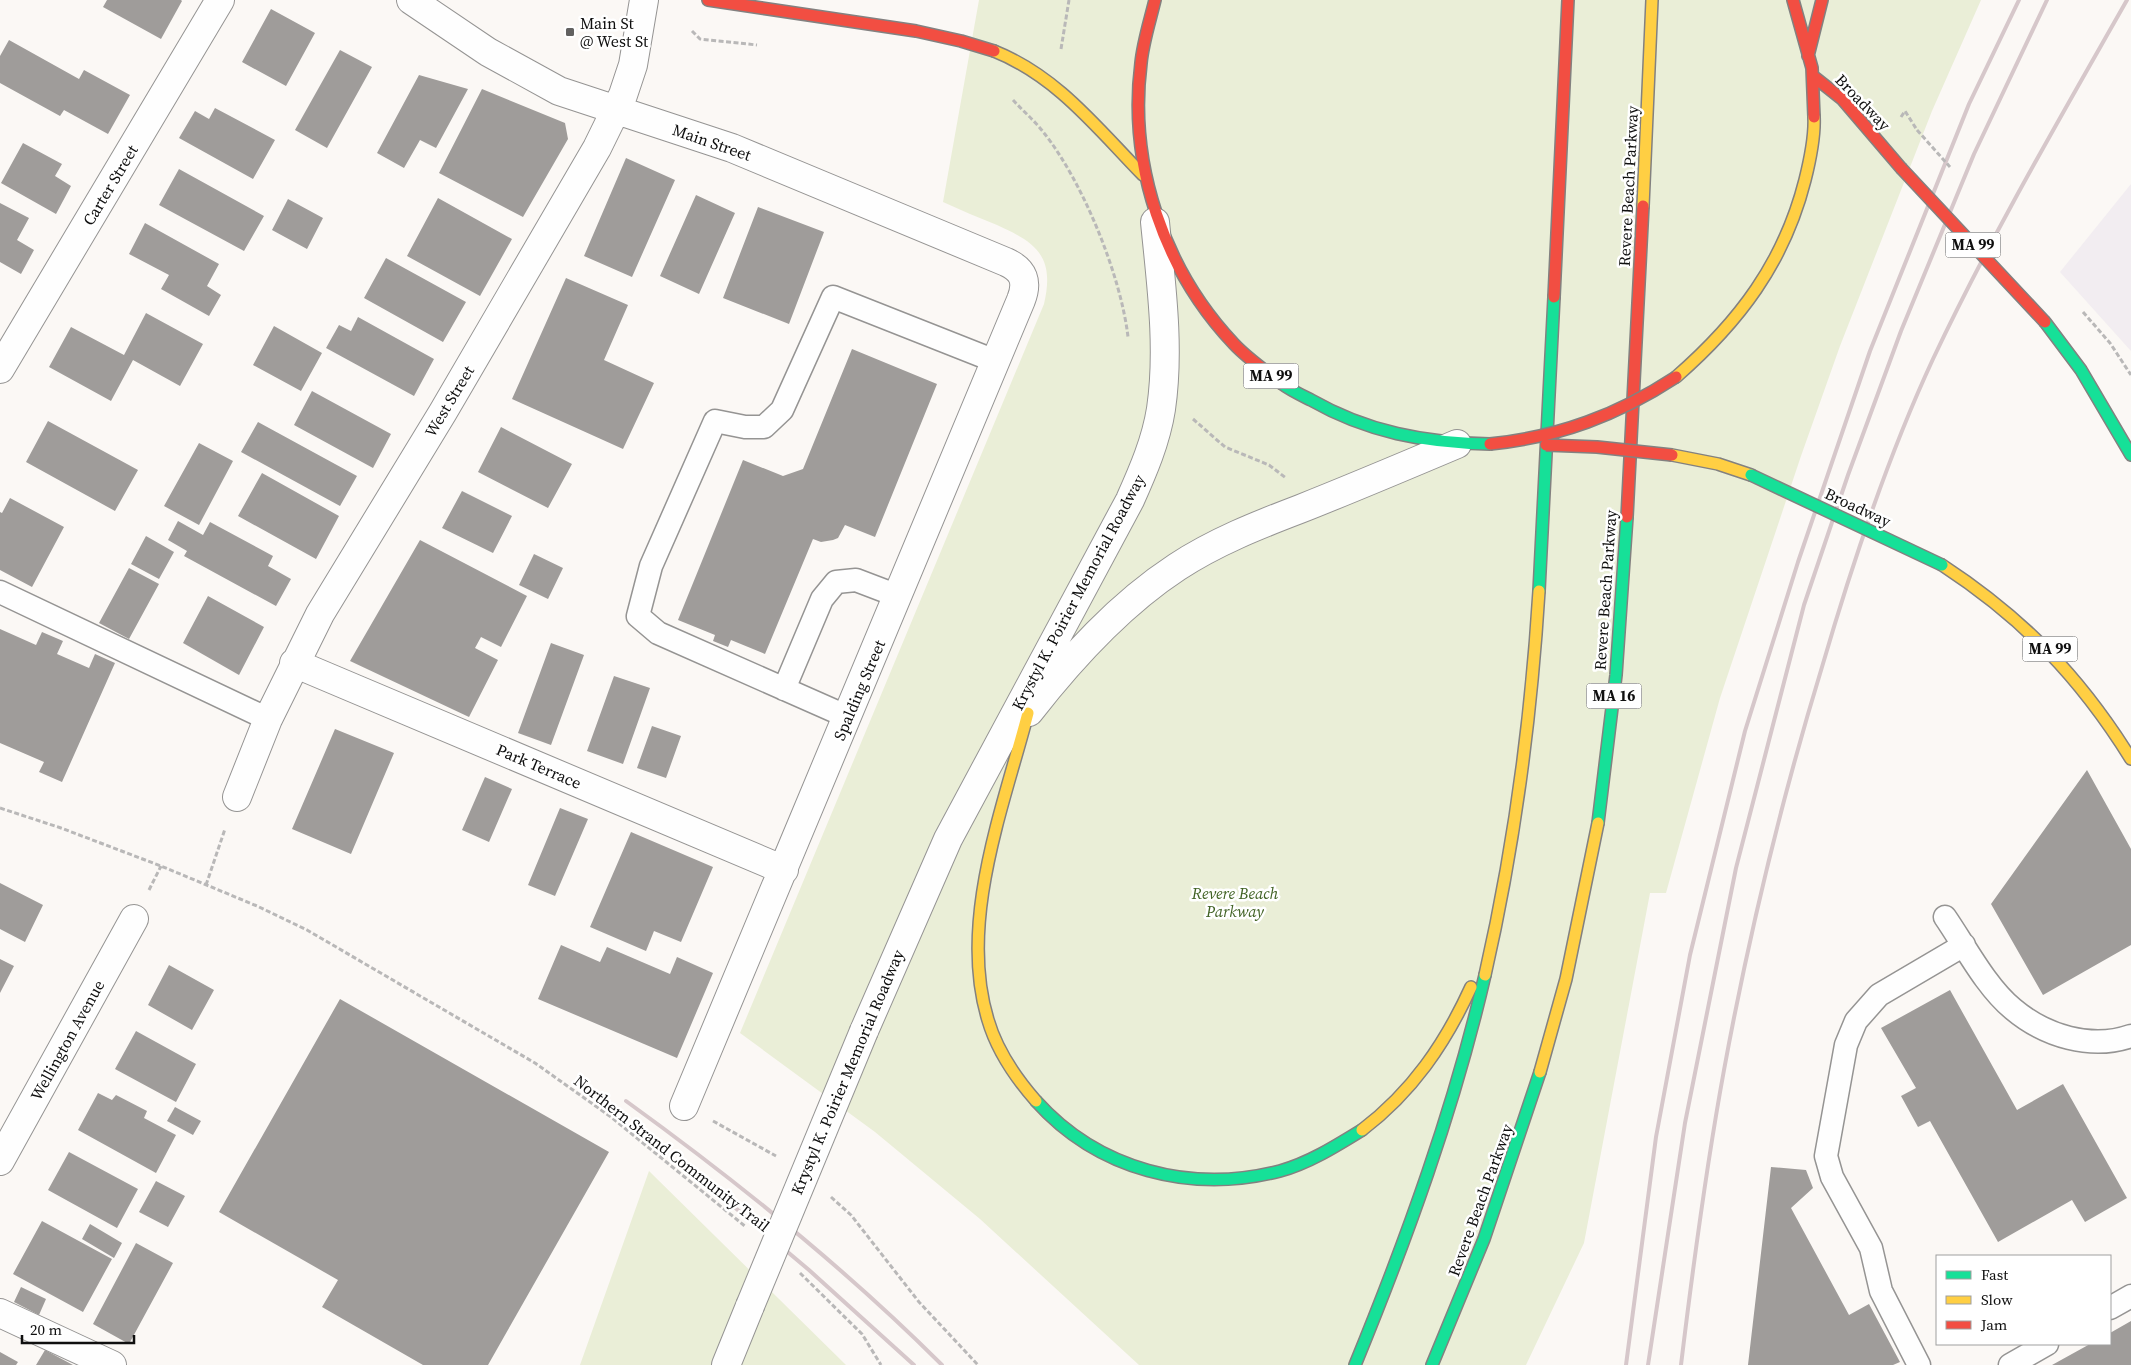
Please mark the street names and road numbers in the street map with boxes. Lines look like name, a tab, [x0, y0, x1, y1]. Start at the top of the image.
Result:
street label: Broadway	[1831, 69, 1896, 136]
street label: Revere Beach Parkway	[1613, 104, 1643, 267]
street label: Main Street	[670, 118, 755, 166]
street label: Carter Street	[77, 140, 143, 229]
road number: MA 99	[1946, 232, 2000, 258]
street label: West Street	[419, 361, 479, 441]
road number: MA 99	[1244, 364, 1298, 388]
street label: Krystyl K. Poirier Memorial Roadway	[1006, 470, 1150, 714]
street label: Broadway	[1821, 482, 1895, 532]
street label: Revere Beach Parkway	[1588, 508, 1622, 671]
street label: Spalding Street	[828, 636, 890, 744]
road number: MA 99	[2022, 636, 2078, 662]
road number: MA 16	[1586, 684, 1642, 708]
street label: Park Terrace	[493, 738, 585, 794]
street label: Krystyl K. Poirier Memorial Roadway	[785, 945, 909, 1198]
street label: Wellington Avenue	[25, 976, 109, 1104]
street label: Northern Strand Community Trail	[570, 1070, 775, 1237]
street label: Revere Beach Parkway	[1442, 1120, 1518, 1279]

